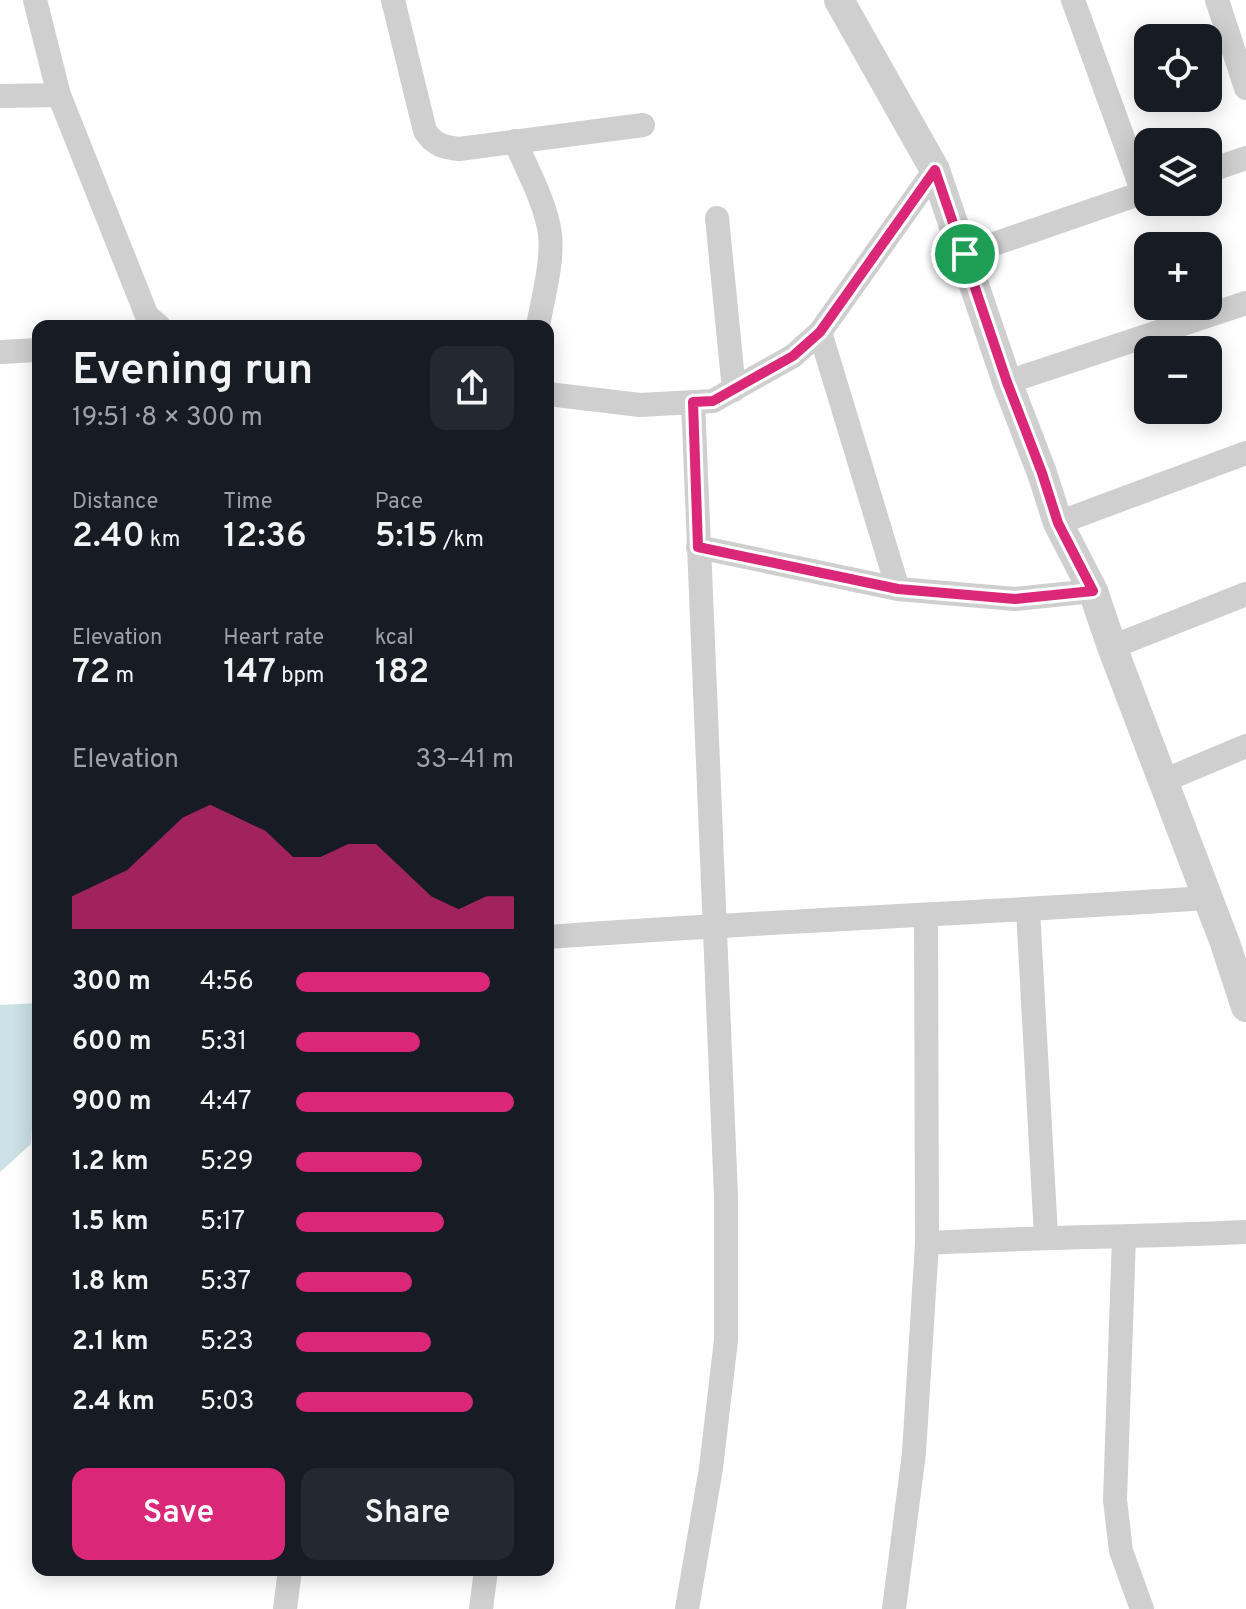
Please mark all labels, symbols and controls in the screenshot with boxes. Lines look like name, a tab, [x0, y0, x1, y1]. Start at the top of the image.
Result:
map controls	[1134, 24, 1222, 424]
button: locate	[1134, 24, 1222, 112]
button: layers	[1134, 128, 1222, 216]
pin	[931, 220, 999, 288]
icon: arrive	[943, 232, 987, 276]
button: +	[1134, 232, 1222, 320]
button: −	[1134, 336, 1222, 424]
text: Evening run	[72, 344, 313, 400]
button: share	[430, 346, 514, 430]
text: 19:51 · 8 × 300 m	[72, 402, 263, 435]
text: Distance	[72, 489, 158, 516]
text: Time	[223, 489, 273, 516]
text: Pace	[375, 489, 423, 516]
text: 2.40	[72, 516, 145, 559]
text: 12:36	[223, 516, 307, 559]
text: 5:15	[375, 516, 438, 559]
text: km	[145, 527, 180, 554]
text: /km	[438, 527, 484, 554]
text: Elevation	[72, 625, 162, 652]
text: Heart rate	[223, 625, 324, 652]
text: kcal	[375, 625, 414, 652]
text: 72	[72, 652, 110, 695]
text: 147	[223, 652, 276, 695]
text: 182	[375, 652, 429, 695]
text: m	[110, 663, 134, 690]
text: bpm	[276, 663, 324, 690]
text: Elevation	[72, 744, 179, 777]
text: 33–41 m	[416, 744, 514, 777]
text: 300 m	[72, 966, 151, 999]
text: 4:56	[200, 966, 254, 999]
text: 600 m	[72, 1026, 152, 1059]
text: 5:31	[200, 1026, 247, 1059]
text: 900 m	[72, 1086, 152, 1119]
text: 4:47	[200, 1086, 251, 1119]
text: 1.2 km	[72, 1146, 149, 1179]
text: 5:29	[200, 1146, 253, 1179]
text: 1.5 km	[72, 1206, 149, 1239]
text: 5:17	[200, 1206, 245, 1239]
text: 1.8 km	[72, 1266, 149, 1299]
text: 5:37	[200, 1266, 251, 1299]
text: 2.1 km	[72, 1326, 148, 1359]
text: 5:23	[200, 1326, 254, 1359]
text: 2.4 km	[72, 1386, 155, 1419]
text: 5:03	[200, 1386, 254, 1419]
button: Save	[72, 1468, 285, 1560]
button: Share	[301, 1468, 514, 1560]

